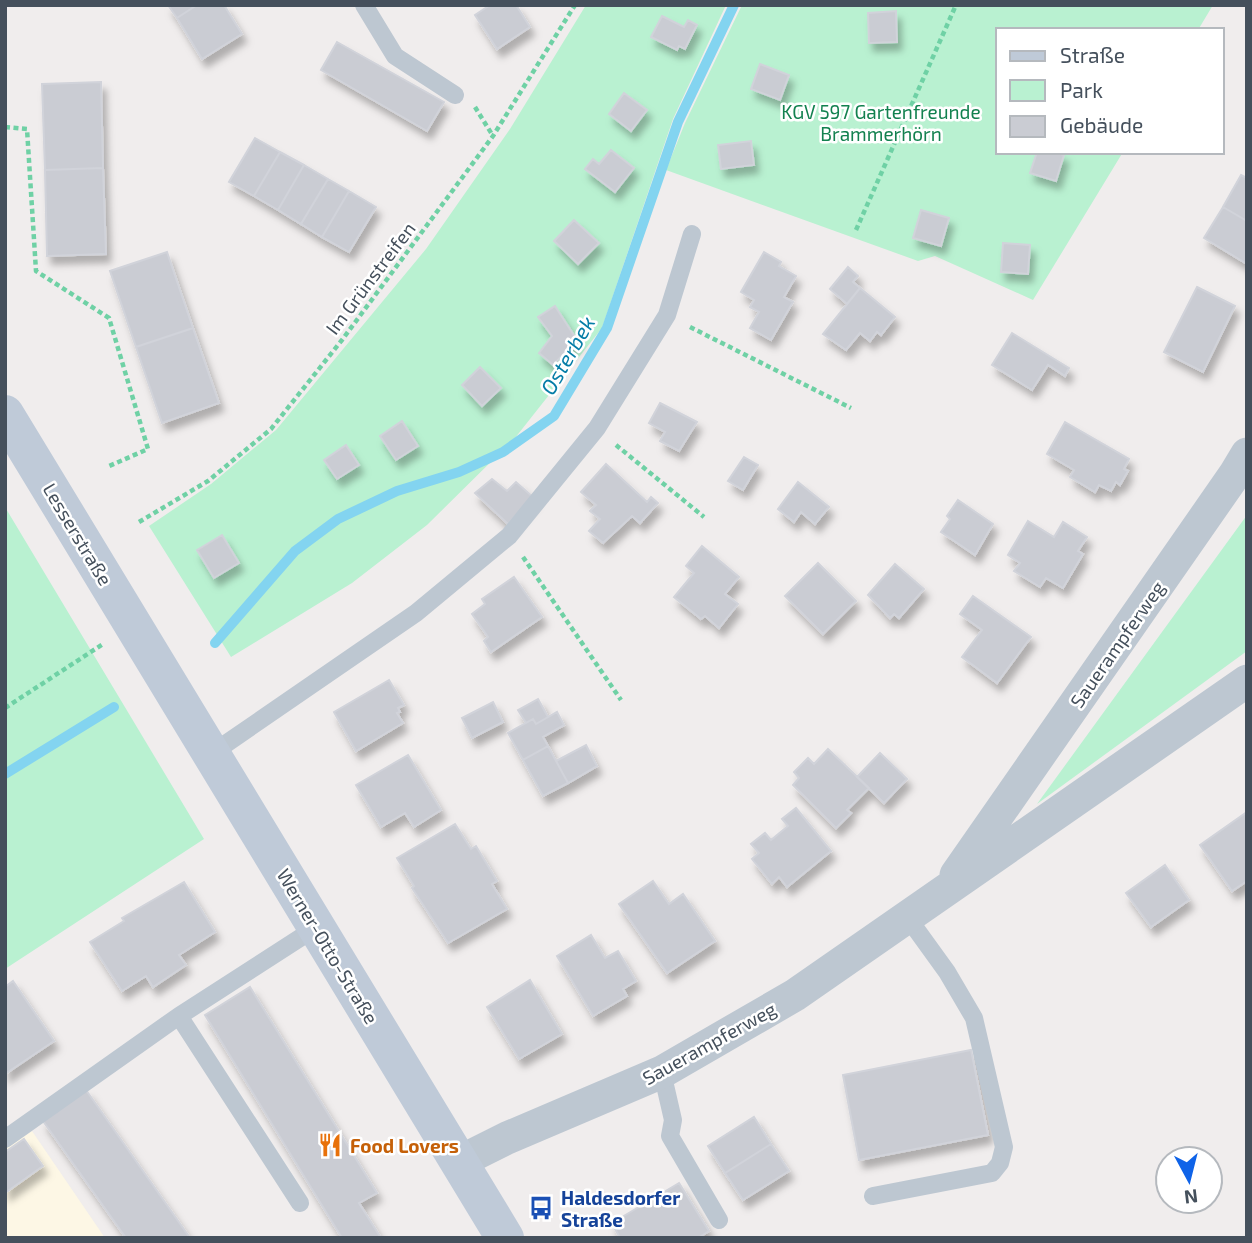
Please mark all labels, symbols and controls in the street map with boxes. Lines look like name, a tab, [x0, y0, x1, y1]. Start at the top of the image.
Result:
legend	[996, 28, 1224, 154]
text: Straße	[1060, 42, 1125, 67]
text: Park	[1060, 77, 1103, 102]
park label: KGV 597 Gartenfreunde Brammerhörn	[781, 100, 981, 145]
text: Gebäude	[1060, 112, 1143, 137]
street label: Im Grünstreifen	[320, 217, 420, 339]
water label: Osterbek	[535, 311, 599, 399]
street label: Lesserstraße	[39, 479, 117, 589]
street label: Sauerampferweg	[1065, 576, 1169, 712]
street label: Werner-Otto-Straße	[273, 864, 383, 1028]
street label: Sauerampferweg	[638, 997, 780, 1089]
restaurant icon: Food Lovers	[316, 1131, 344, 1159]
place label: Food Lovers	[350, 1134, 459, 1157]
north arrow	[1154, 1145, 1224, 1215]
text: N	[1183, 1185, 1199, 1210]
place label: Haldesdorfer Straße	[561, 1186, 680, 1231]
bus stop icon: Haldesdorfer Straße	[527, 1194, 555, 1222]

